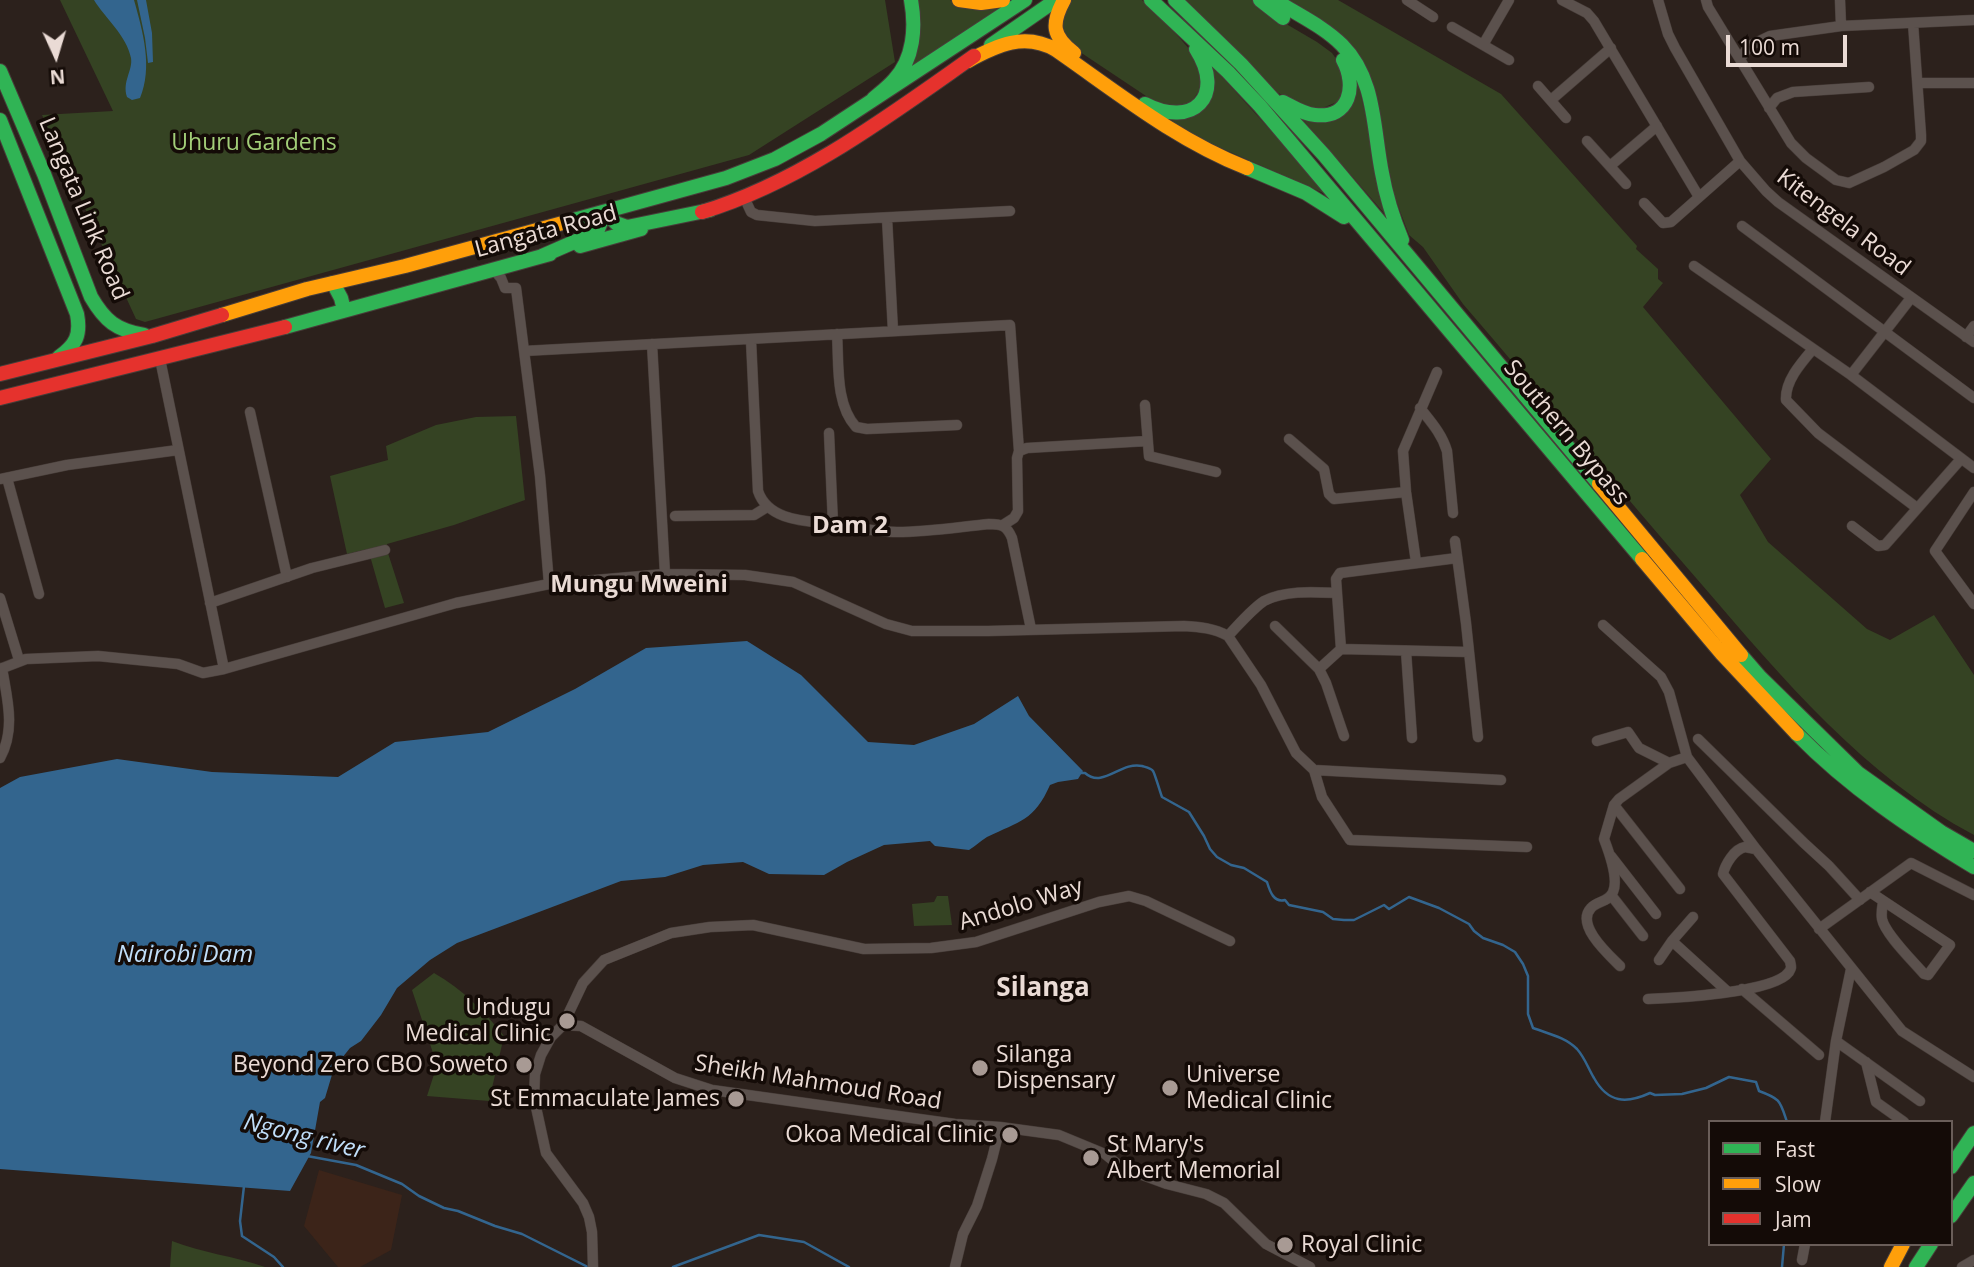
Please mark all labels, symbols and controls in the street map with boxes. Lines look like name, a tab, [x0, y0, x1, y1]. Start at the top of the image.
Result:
north arrow	[21, 21, 91, 91]
scale bar	[1729, 21, 1850, 65]
text: 100 m	[1739, 33, 1800, 61]
text: N	[49, 63, 66, 90]
street label: Langata Link Road	[32, 113, 134, 305]
park label: Uhuru Gardens	[171, 129, 337, 157]
street label: Kitengela Road	[1771, 164, 1915, 282]
street label: Langata Road	[472, 200, 620, 264]
street label: Southern Bypass	[1497, 355, 1635, 511]
district label: Dam 2	[812, 512, 888, 540]
district label: Mungu Mweini	[550, 571, 728, 599]
street label: Andolo Way	[956, 873, 1086, 937]
water label: Nairobi Dam	[117, 941, 253, 969]
district label: Silanga	[996, 973, 1090, 1005]
place label: Undugu Medical Clinic	[405, 994, 551, 1048]
marker: Undugu Medical Clinic	[557, 1011, 577, 1031]
place label: Silanga Dispensary	[996, 1041, 1115, 1095]
street label: Sheikh Mahmoud Road	[693, 1050, 943, 1116]
place label: Beyond Zero CBO Soweto	[233, 1051, 508, 1079]
marker: Beyond Zero CBO Soweto	[514, 1055, 534, 1075]
marker: Silanga Dispensary	[970, 1058, 990, 1078]
place label: Universe Medical Clinic	[1186, 1061, 1332, 1115]
marker: Universe Medical Clinic	[1160, 1078, 1180, 1098]
place label: St Emmaculate James	[490, 1085, 720, 1113]
marker: St Emmaculate James	[726, 1089, 746, 1109]
water label: Ngong river	[241, 1108, 367, 1166]
legend	[1708, 1120, 1953, 1246]
place label: Okoa Medical Clinic	[785, 1121, 994, 1149]
marker: Okoa Medical Clinic	[1000, 1125, 1020, 1145]
place label: St Mary's Albert Memorial	[1107, 1131, 1280, 1185]
text: Fast	[1775, 1135, 1815, 1163]
marker: St Mary's Albert Memorial	[1081, 1148, 1101, 1168]
text: Slow	[1775, 1170, 1821, 1198]
text: Jam	[1775, 1205, 1812, 1233]
place label: Royal Clinic	[1301, 1231, 1422, 1259]
marker: Royal Clinic	[1275, 1235, 1295, 1255]

